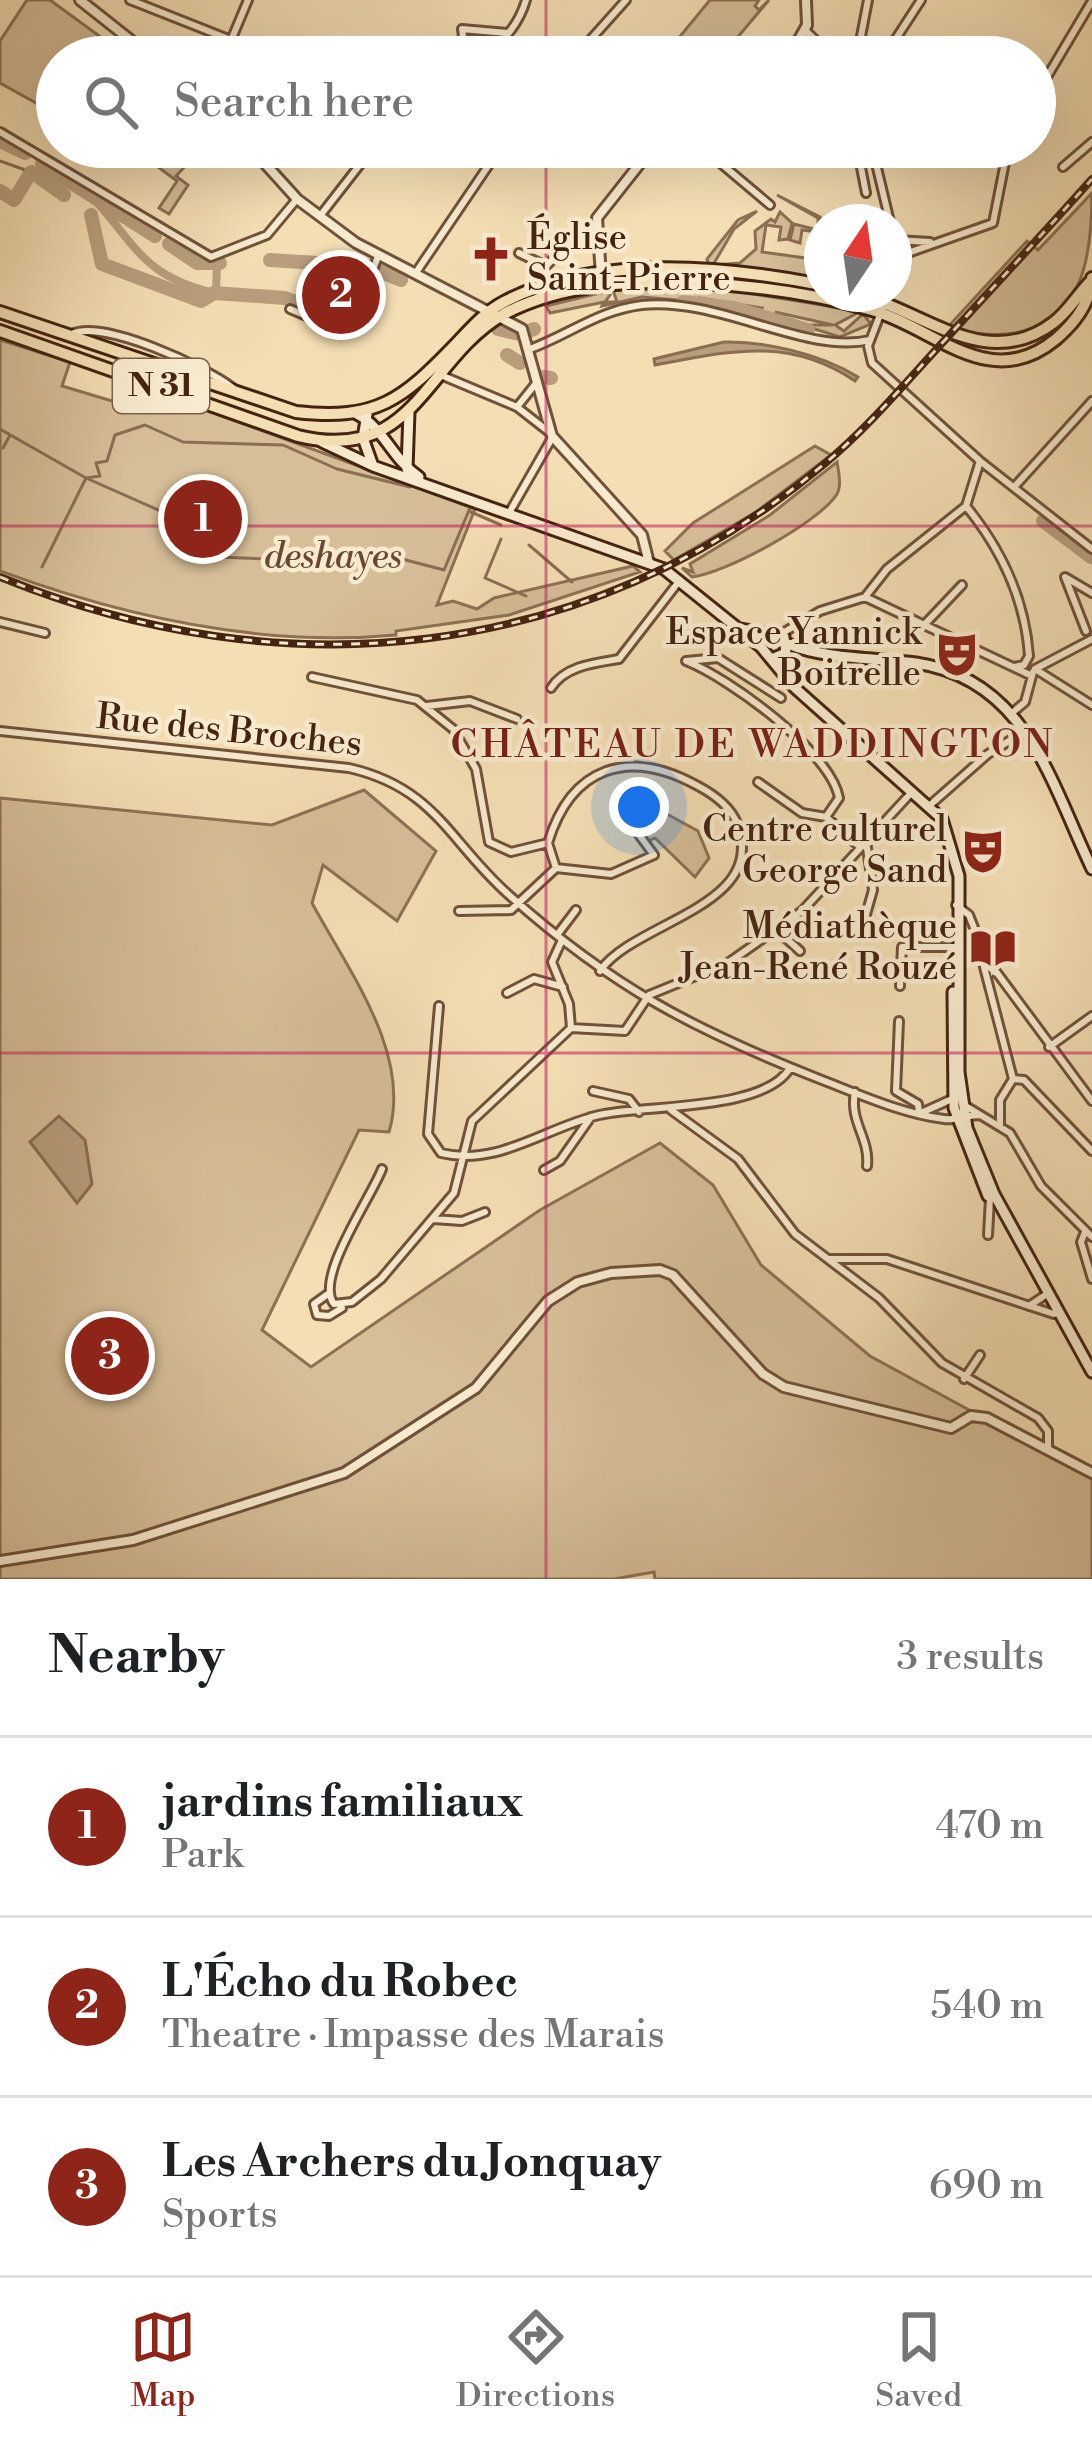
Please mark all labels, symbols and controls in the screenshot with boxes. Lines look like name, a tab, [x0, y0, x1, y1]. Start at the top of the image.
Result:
search box	[36, 36, 1056, 168]
icon: search	[78, 69, 144, 135]
text: Search here	[174, 74, 414, 131]
north arrow	[804, 204, 912, 312]
place label: Église Saint-Pierre	[527, 213, 731, 302]
church icon: Église Saint-Pierre	[466, 234, 516, 284]
pin: 2	[302, 250, 380, 340]
road number: N 31	[113, 359, 209, 413]
pin: 1	[164, 474, 242, 564]
park label: deshayes	[264, 535, 402, 580]
place label: Espace Yannick Boitrelle	[666, 611, 923, 697]
theatre icon: Espace Yannick Boitrelle	[932, 629, 982, 679]
street label: Rue des Broches	[94, 695, 364, 767]
district label: CHÂTEAU DE WADDINGTON	[450, 719, 1056, 770]
your location	[609, 777, 669, 837]
place label: Centre culturel George Sand	[702, 808, 948, 894]
theatre icon: Centre culturel George Sand	[958, 826, 1008, 876]
place label: Médiathèque Jean-René Rouzé	[677, 905, 957, 991]
library icon: Médiathèque Jean-René Rouzé	[968, 923, 1018, 973]
pin: 3	[71, 1311, 149, 1401]
text: Nearby	[48, 1625, 224, 1689]
text: 3 results	[896, 1633, 1044, 1682]
text: jardins familiaux	[162, 1774, 523, 1831]
text: 1	[78, 1802, 96, 1851]
text: 470 m	[936, 1802, 1044, 1851]
text: Park	[162, 1831, 243, 1880]
text: L'Écho du Robec	[162, 1954, 518, 2011]
text: 2	[75, 1982, 99, 2031]
text: 540 m	[930, 1982, 1044, 2031]
text: Theatre · Impasse des Marais	[162, 2011, 664, 2060]
text: Les Archers du Jonquay	[162, 2134, 661, 2191]
text: 3	[75, 2162, 99, 2211]
text: 690 m	[929, 2162, 1044, 2211]
text: Sports	[162, 2191, 278, 2240]
tab: Map	[130, 2304, 196, 2417]
tab: Directions	[456, 2304, 615, 2417]
tab: Saved	[875, 2304, 962, 2417]

